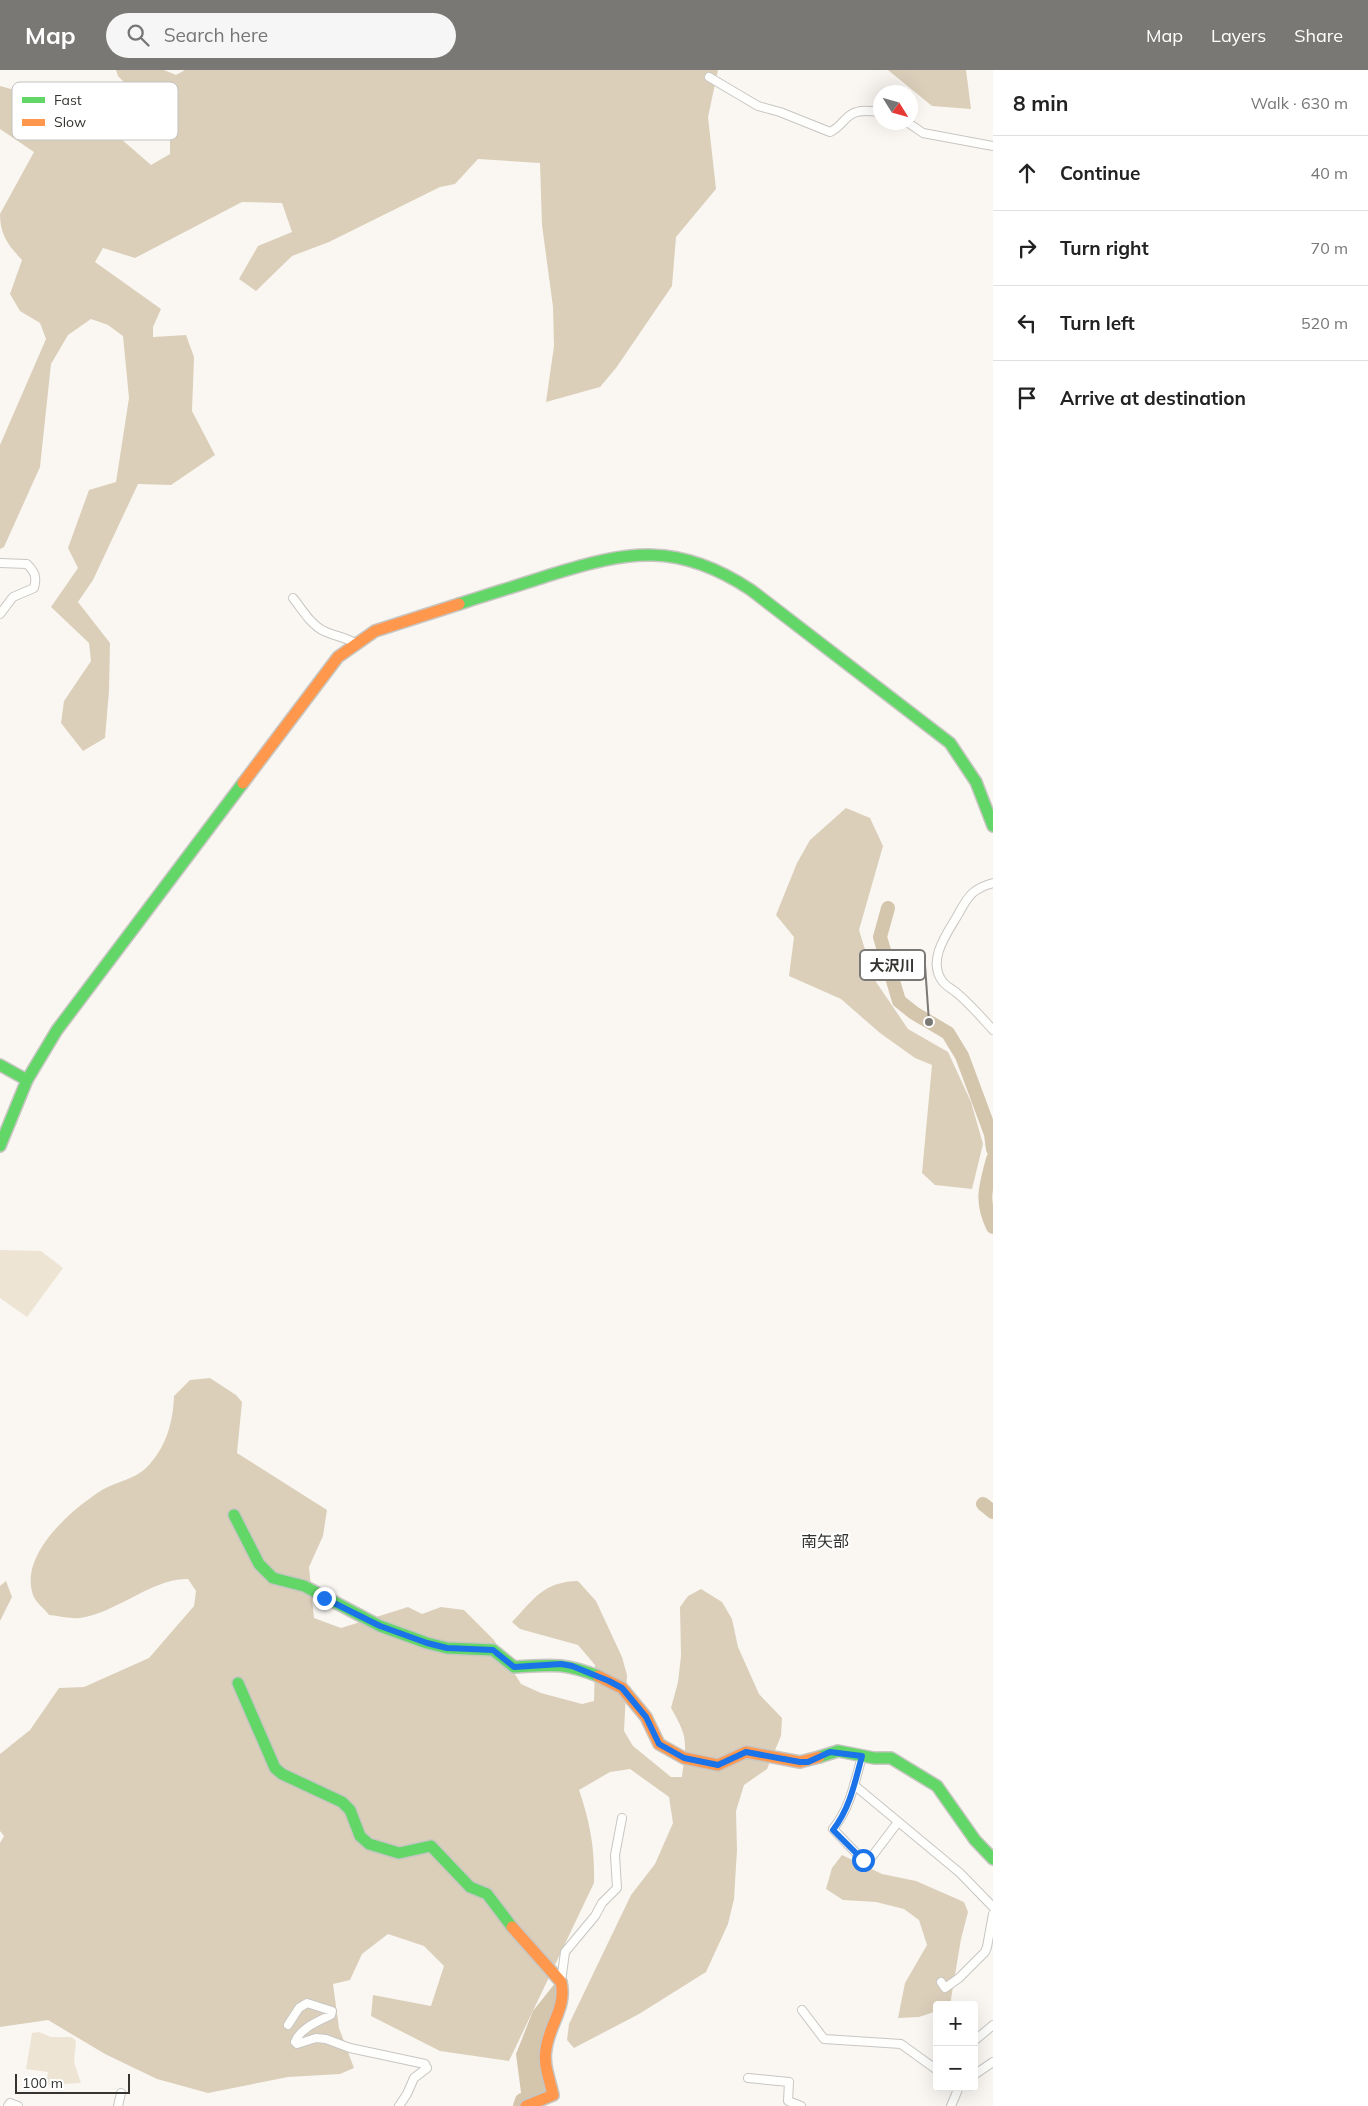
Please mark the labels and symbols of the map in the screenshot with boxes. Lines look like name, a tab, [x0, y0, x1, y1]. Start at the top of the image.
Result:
legend	[12, 82, 178, 140]
north arrow	[873, 85, 918, 130]
text: Fast	[54, 91, 82, 109]
text: Slow	[54, 113, 86, 131]
callout: 大沢川	[860, 950, 925, 980]
text: 大沢川	[869, 956, 915, 975]
district label: 南矢部	[801, 1531, 849, 1551]
route end	[313, 1587, 336, 1610]
route start	[852, 1849, 875, 1872]
scale bar	[15, 2071, 130, 2094]

